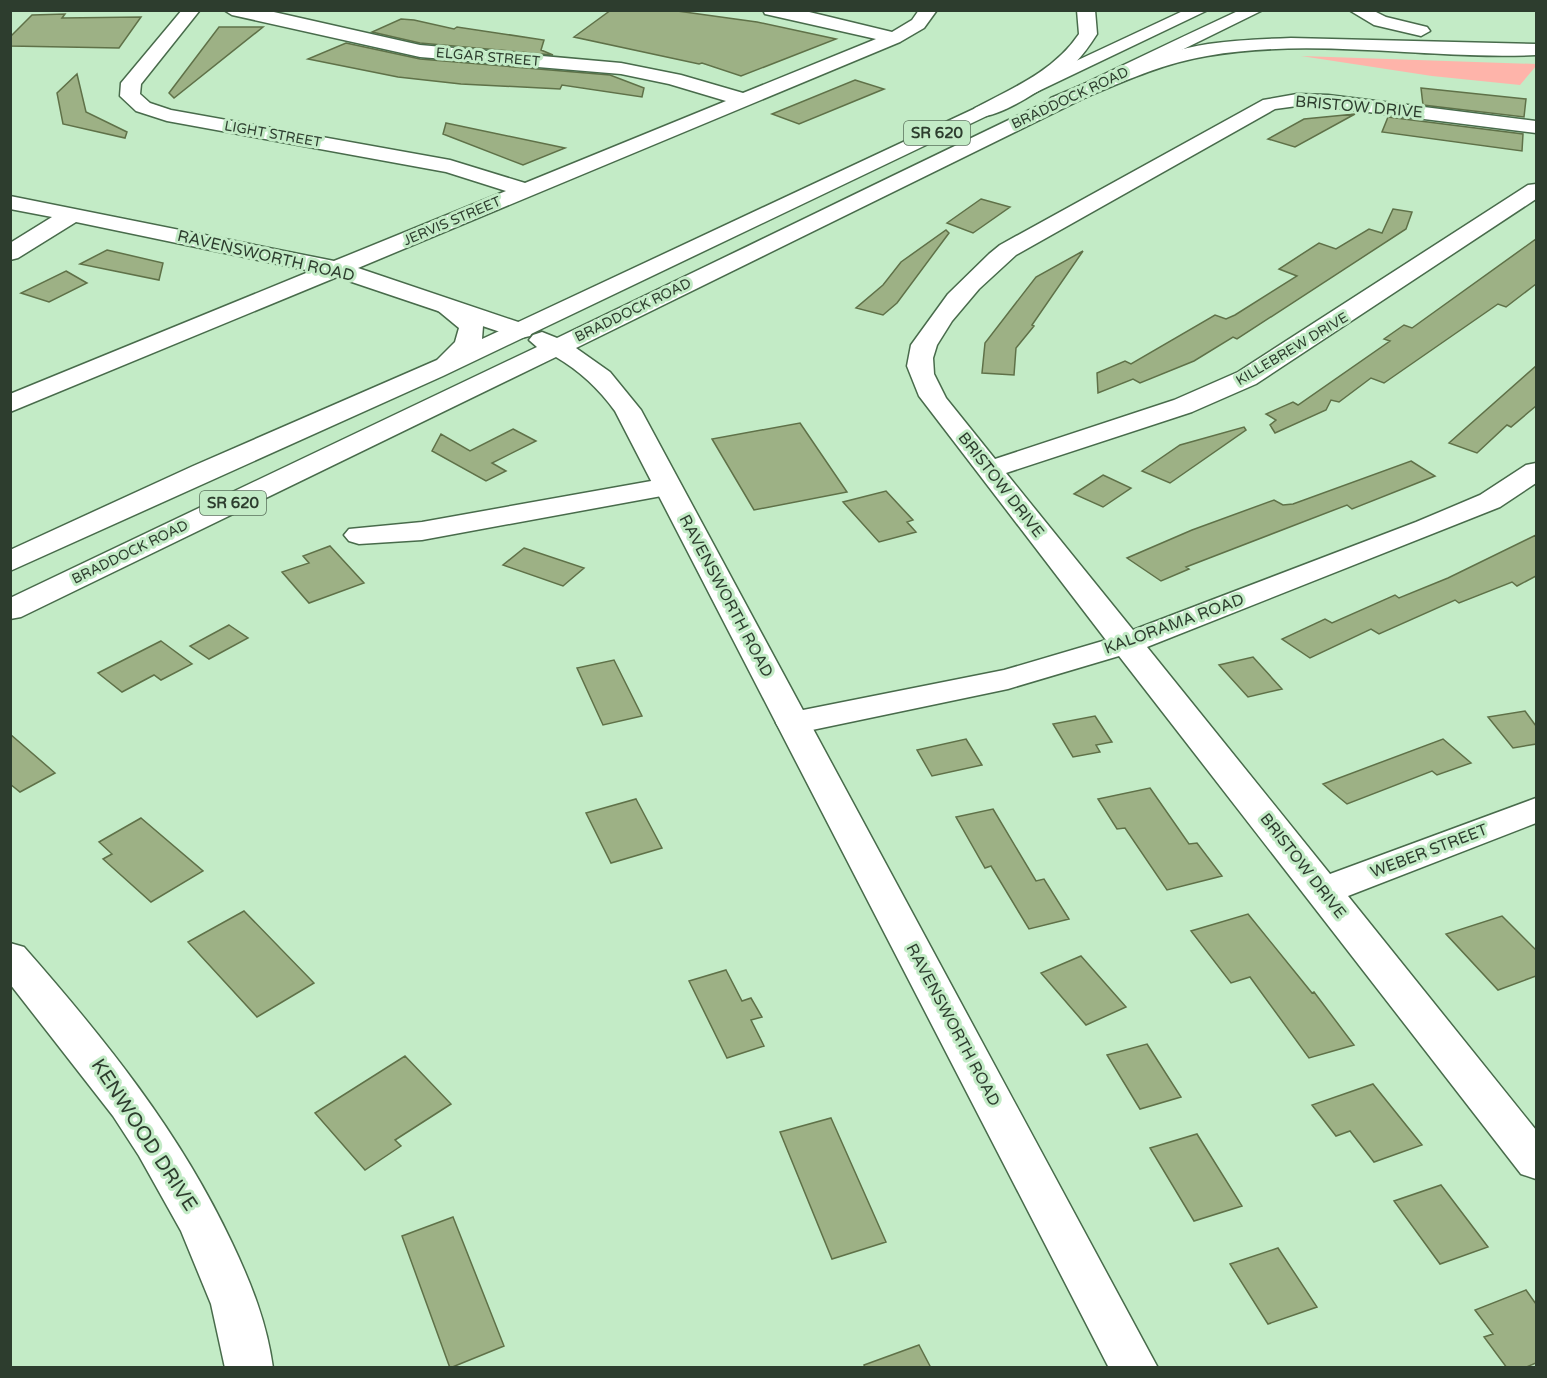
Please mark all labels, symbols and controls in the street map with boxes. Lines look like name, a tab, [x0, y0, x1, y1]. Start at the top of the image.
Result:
street label: ELGAR STREET	[435, 44, 541, 70]
street label: BRADDOCK ROAD	[1009, 63, 1131, 133]
street label: BRISTOW DRIVE	[1294, 91, 1424, 123]
street label: LIGHT STREET	[223, 117, 323, 151]
road number: SR 620	[904, 121, 970, 145]
street label: JERVIS STREET	[401, 193, 504, 249]
street label: RAVENSWORTH ROAD	[175, 226, 357, 286]
street label: BRADDOCK ROAD	[572, 274, 694, 346]
street label: KILLEBREW DRIVE	[1233, 309, 1351, 389]
street label: BRISTOW DRIVE	[954, 428, 1048, 542]
road number: SR 620	[200, 491, 266, 515]
street label: RAVENSWORTH ROAD	[675, 511, 777, 681]
street label: BRADDOCK ROAD	[69, 516, 191, 588]
street label: KALORAMA ROAD	[1101, 589, 1247, 659]
street label: BRISTOW DRIVE	[1256, 809, 1350, 923]
street label: WEBER STREET	[1368, 819, 1491, 883]
street label: RAVENSWORTH ROAD	[902, 940, 1004, 1110]
street label: KENWOOD DRIVE	[86, 1054, 202, 1216]

